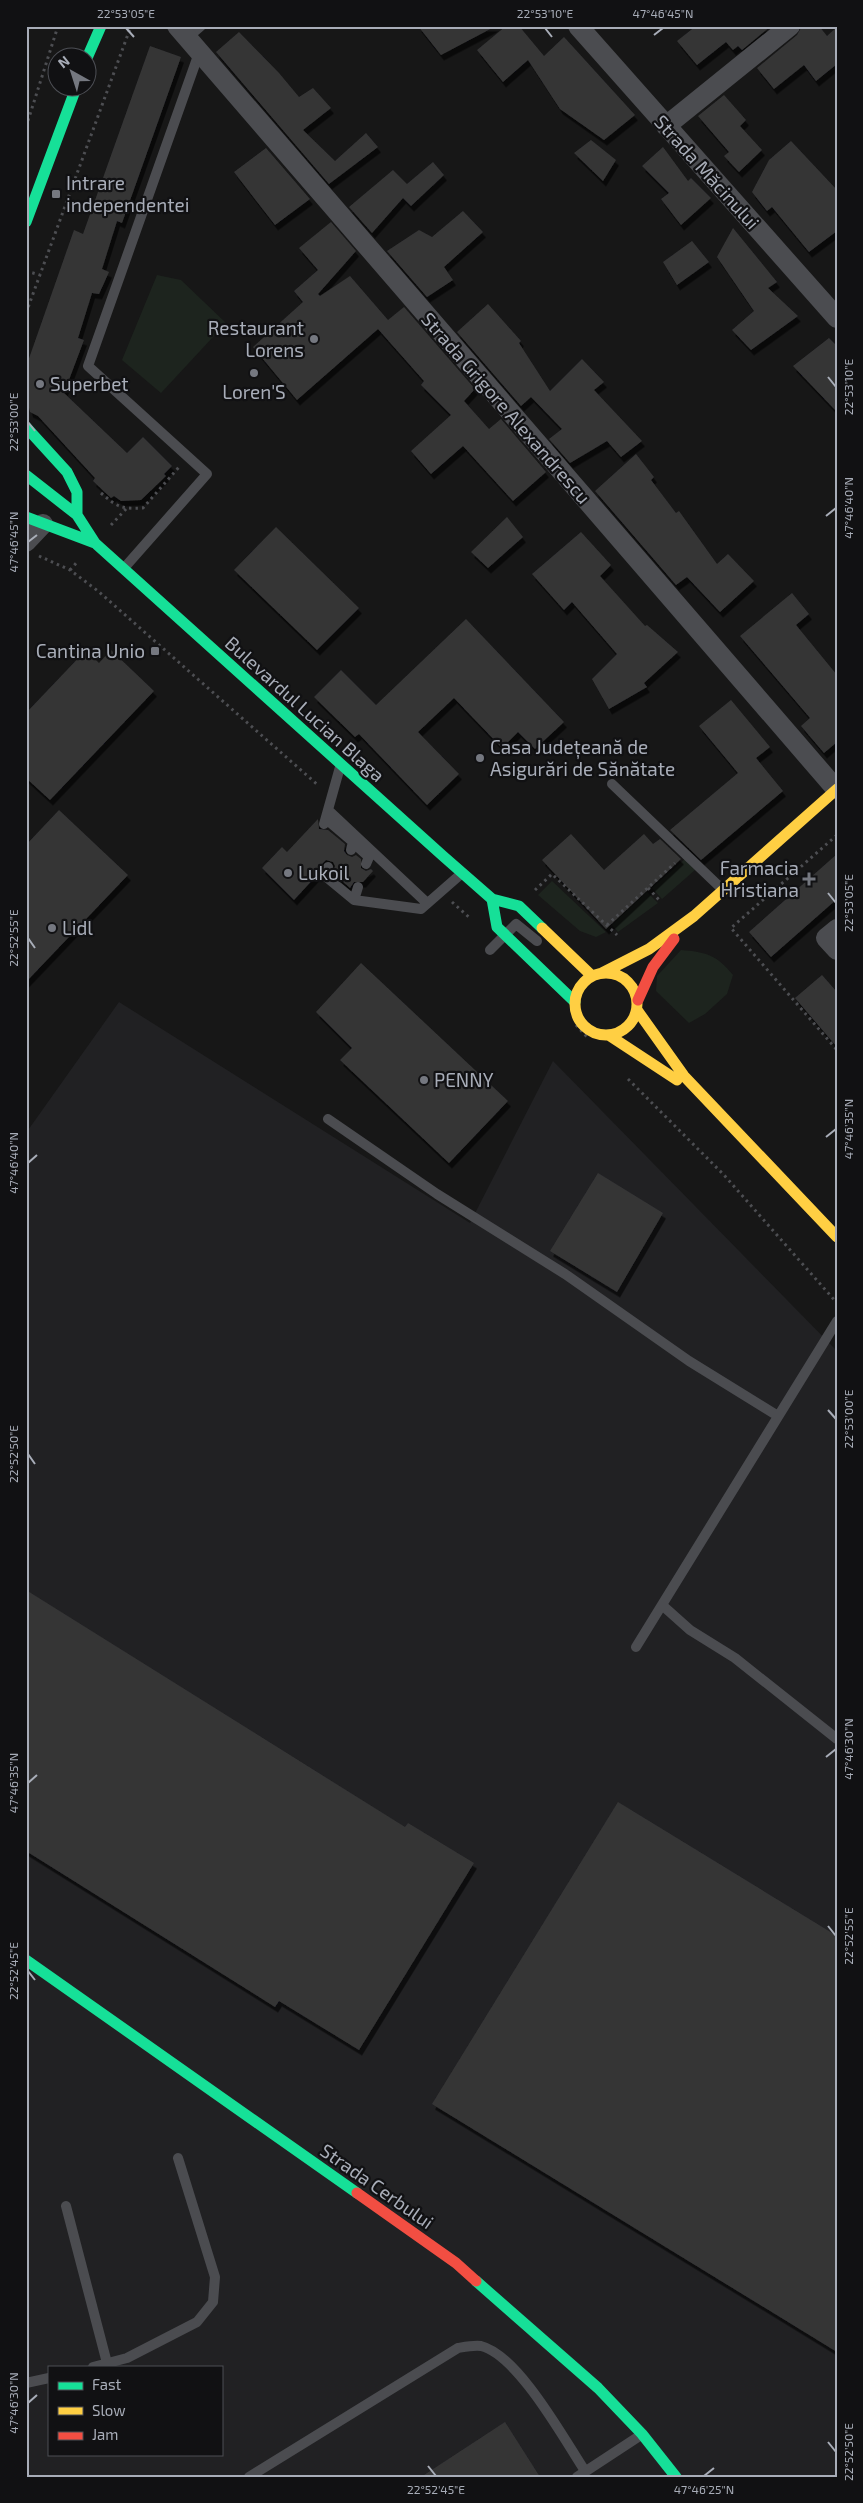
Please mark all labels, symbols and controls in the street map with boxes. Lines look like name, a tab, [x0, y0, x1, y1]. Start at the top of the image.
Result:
text: 22°53'05"E	[97, 6, 155, 20]
text: 22°53'10"E	[517, 6, 573, 20]
text: 47°46'45"N	[633, 6, 693, 20]
north arrow	[48, 48, 98, 98]
text: N	[54, 52, 73, 71]
street label: Strada Măcinului	[650, 110, 765, 233]
place label: Intrare independentei	[66, 171, 189, 216]
marker: Intrare independentei	[50, 188, 62, 200]
street label: Strada Grigore Alexandrescu	[417, 307, 596, 508]
place label: Restaurant Lorens	[208, 316, 304, 361]
marker: Restaurant Lorens	[308, 333, 320, 345]
text: 22°53'10"E	[841, 359, 855, 415]
marker: Loren'S	[248, 367, 260, 379]
place label: Superbet	[50, 372, 129, 395]
marker: Superbet	[34, 378, 46, 390]
place label: Loren'S	[222, 380, 286, 403]
text: 22°53'00"E	[6, 392, 20, 451]
text: 47°46'40"N	[841, 477, 855, 539]
text: 47°46'45"N	[6, 512, 20, 572]
street label: Bulevardul Lucian Blaga	[221, 631, 390, 786]
place label: Cantina Unio	[36, 639, 145, 662]
marker: Cantina Unio	[149, 645, 161, 657]
place label: Casa Județeană de Asigurări de Sănătate	[490, 735, 675, 780]
marker: Casa Județeană de Asigurări de Sănătate	[474, 752, 486, 764]
place label: Farmacia Hristiana	[720, 856, 799, 901]
place label: Lukoil	[298, 861, 349, 884]
marker: Lukoil	[282, 867, 294, 879]
marker: Farmacia Hristiana	[803, 873, 815, 885]
text: 22°53'05"E	[841, 874, 855, 932]
text: 22°52'55"E	[6, 909, 20, 967]
place label: Lidl	[62, 916, 93, 939]
marker: Lidl	[46, 922, 58, 934]
place label: PENNY	[434, 1068, 494, 1091]
marker: PENNY	[418, 1074, 430, 1086]
text: 47°46'35"N	[841, 1099, 855, 1159]
text: 47°46'40"N	[6, 1132, 20, 1194]
text: 22°53'00"E	[841, 1389, 855, 1448]
text: 22°52'50"E	[6, 1425, 20, 1483]
text: 47°46'30"N	[841, 1718, 855, 1780]
text: 47°46'35"N	[6, 1753, 20, 1813]
text: 22°52'55"E	[841, 1907, 855, 1965]
text: 22°52'45"E	[6, 1942, 20, 2000]
street label: Strada Cerbului	[316, 2138, 438, 2233]
legend	[48, 2366, 222, 2456]
text: 47°46'30"N	[6, 2372, 20, 2434]
text: Fast	[92, 2375, 122, 2393]
text: Slow	[92, 2401, 126, 2419]
text: 22°52'50"E	[841, 2423, 855, 2481]
text: Jam	[92, 2425, 118, 2443]
text: 22°52'45"E	[407, 2482, 465, 2496]
text: 47°46'25"N	[674, 2482, 734, 2496]

